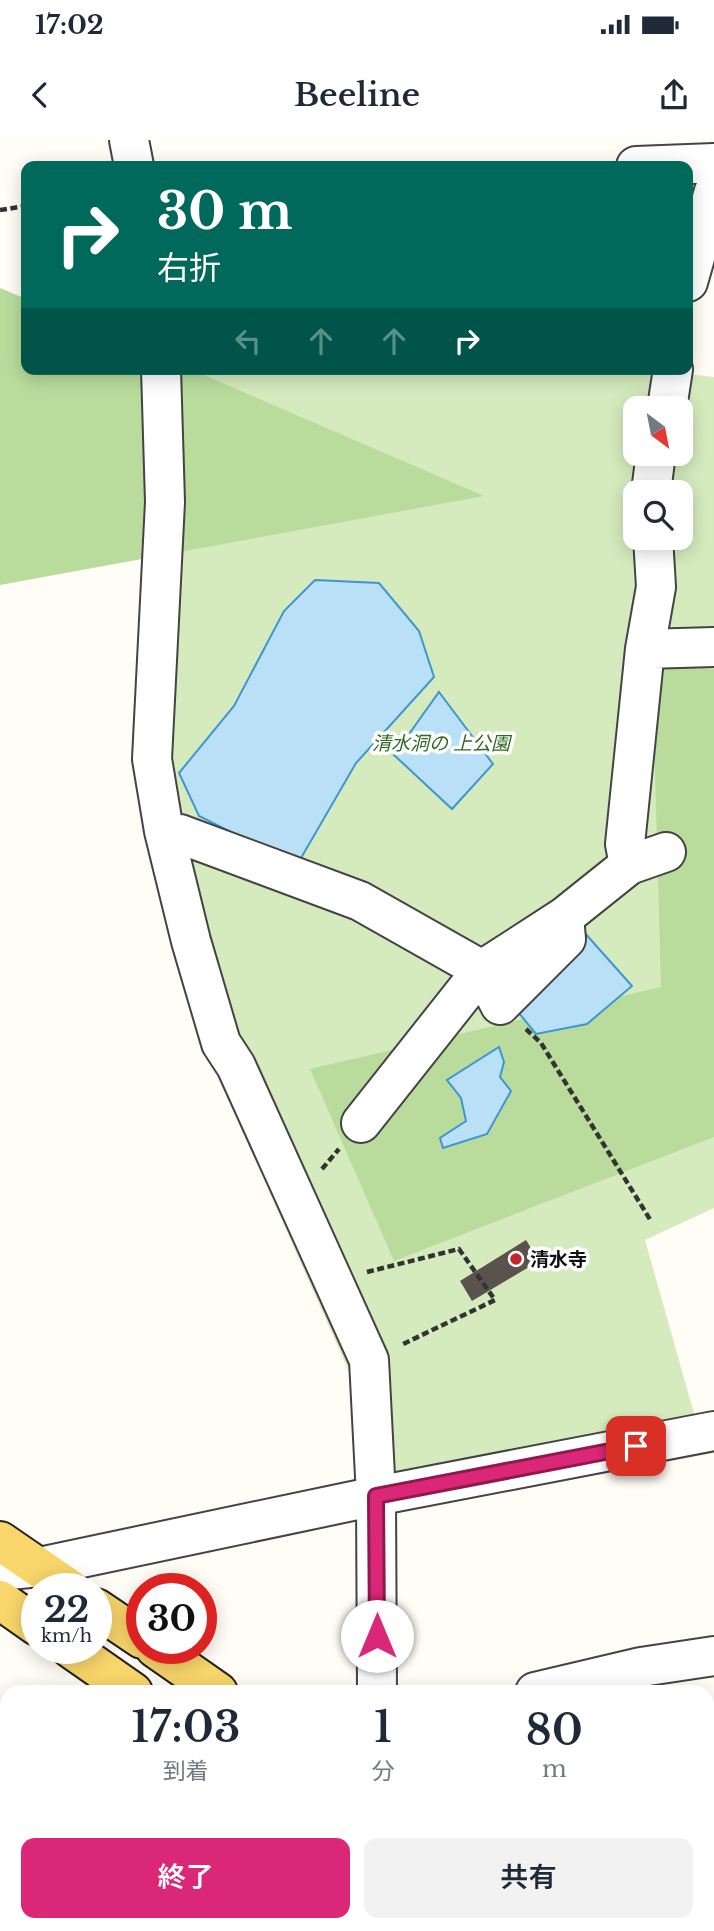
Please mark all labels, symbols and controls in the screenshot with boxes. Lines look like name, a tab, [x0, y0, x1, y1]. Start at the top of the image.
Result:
text: 17:02	[35, 9, 104, 41]
text: Beeline	[294, 75, 420, 115]
icon: back	[21, 76, 59, 114]
icon: share	[655, 76, 693, 114]
text: 30 m	[157, 181, 292, 242]
icon: right	[42, 189, 133, 280]
text: 右折	[157, 248, 221, 288]
icon: left	[229, 322, 267, 360]
icon: ahead	[302, 322, 340, 360]
icon: ahead	[375, 322, 413, 360]
icon: right	[448, 322, 486, 360]
north arrow	[623, 396, 693, 466]
map controls	[623, 396, 693, 550]
button: search	[623, 480, 693, 550]
park label: 清水洞の 上公園	[372, 732, 513, 755]
place label: 清水寺	[530, 1248, 587, 1271]
marker: 清水寺	[508, 1251, 524, 1267]
pin	[606, 1416, 666, 1476]
icon: arrive	[617, 1427, 655, 1465]
speed limit sign: 30	[126, 1573, 217, 1664]
text: 22	[44, 1588, 89, 1631]
position arrow	[340, 1599, 414, 1673]
text: km/h	[41, 1625, 92, 1647]
text: 17:03	[131, 1701, 241, 1753]
text: 1	[374, 1701, 392, 1753]
text: 80	[526, 1704, 583, 1756]
text: m	[542, 1755, 567, 1783]
text: 到着	[163, 1757, 209, 1785]
text: 分	[372, 1757, 395, 1785]
button: 終了	[21, 1838, 350, 1918]
button: 共有	[364, 1838, 693, 1918]

